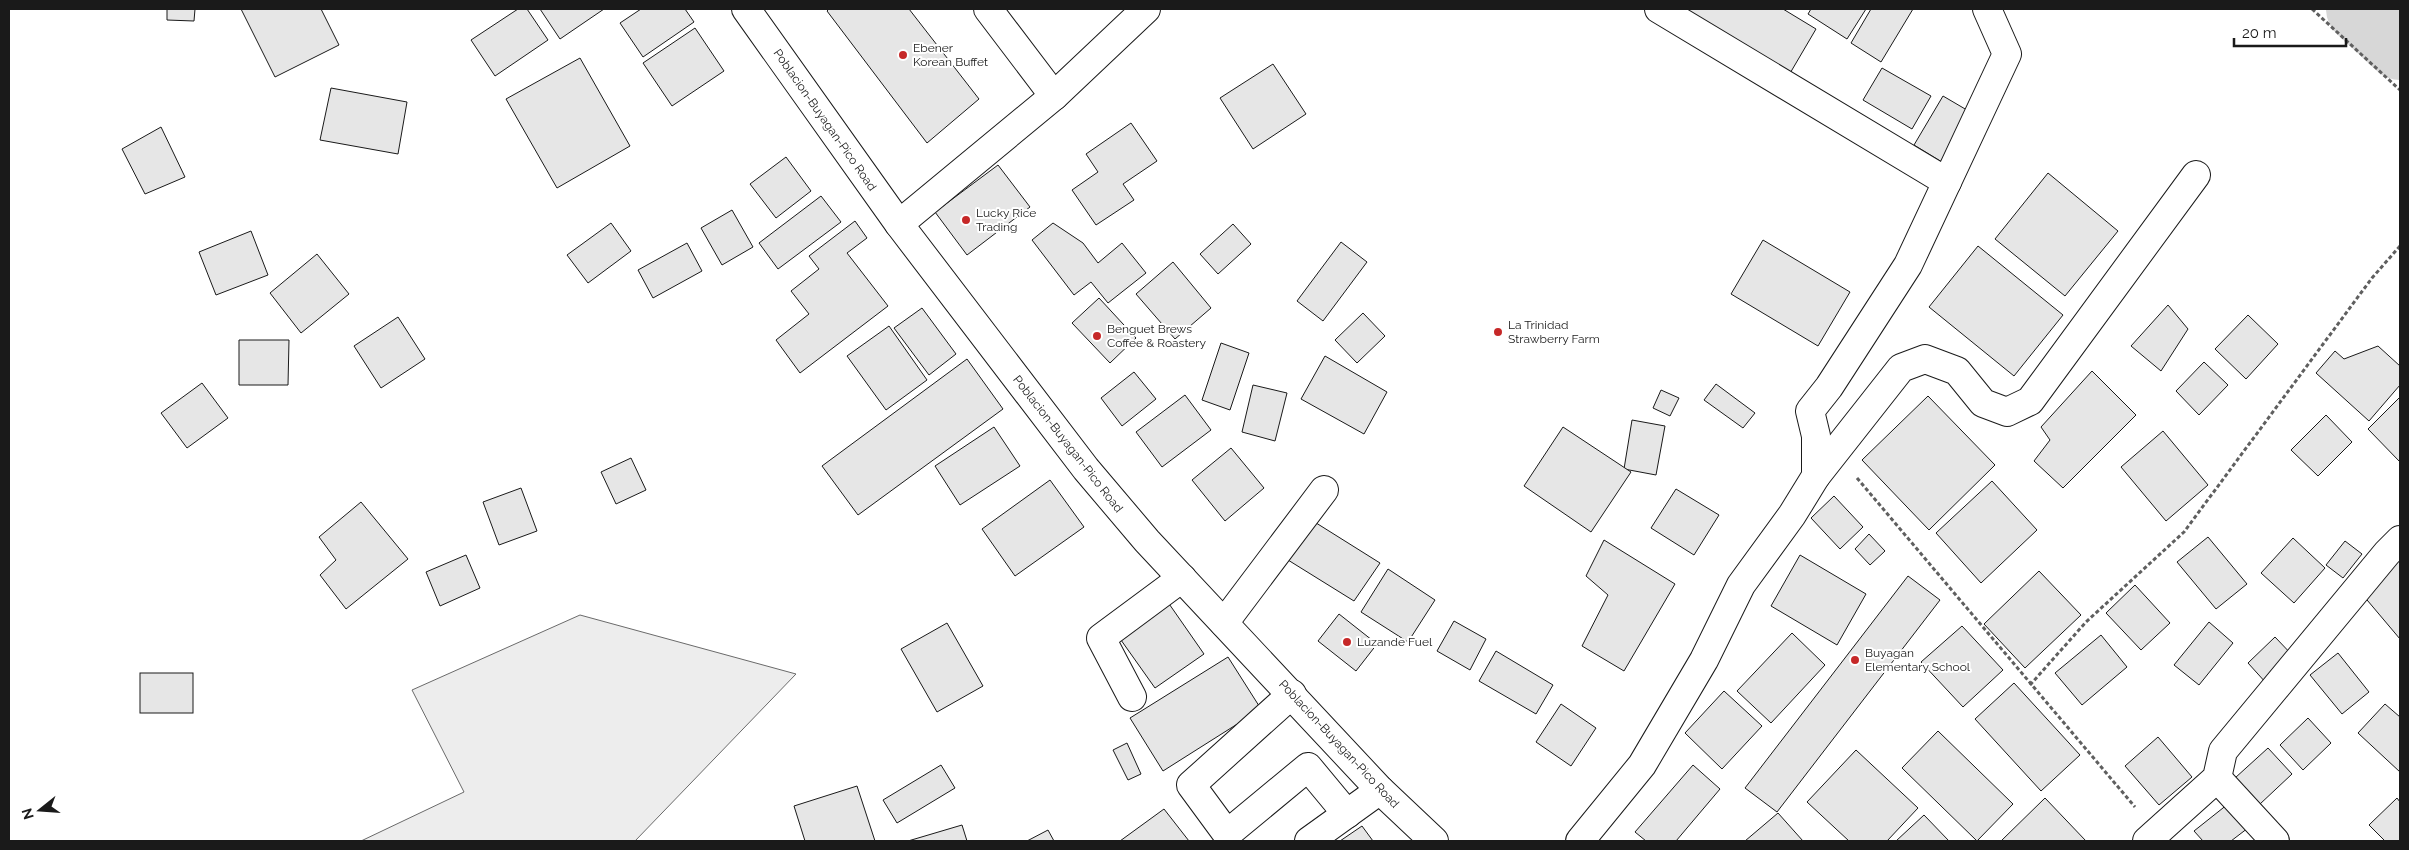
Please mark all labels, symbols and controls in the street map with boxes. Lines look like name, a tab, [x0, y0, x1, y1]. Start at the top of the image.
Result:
scale bar	[2234, 15, 2346, 47]
text: 20 m	[2242, 24, 2277, 42]
place label: Ebener Korean Buffet	[913, 41, 988, 69]
street label: Poblacion-Buyagan-Pico Road	[771, 46, 879, 194]
marker: Ebener Korean Buffet	[897, 49, 909, 61]
place label: Lucky Rice Trading	[976, 206, 1036, 234]
marker: Lucky Rice Trading	[960, 214, 972, 226]
place label: La Trinidad Strawberry Farm	[1508, 318, 1600, 346]
place label: Benguet Brews Coffee & Roastery	[1107, 322, 1207, 350]
marker: La Trinidad Strawberry Farm	[1492, 326, 1504, 338]
marker: Benguet Brews Coffee & Roastery	[1091, 330, 1103, 342]
street label: Poblacion-Buyagan-Pico Road	[1010, 373, 1126, 515]
place label: Luzande Fuel	[1357, 635, 1433, 649]
marker: Luzande Fuel	[1341, 636, 1353, 648]
place label: Buyagan Elementary School	[1865, 646, 1971, 674]
marker: Buyagan Elementary School	[1849, 654, 1861, 666]
street label: Poblacion-Buyagan-Pico Road	[1276, 677, 1402, 811]
north arrow	[15, 785, 65, 835]
text: N	[18, 806, 37, 821]

